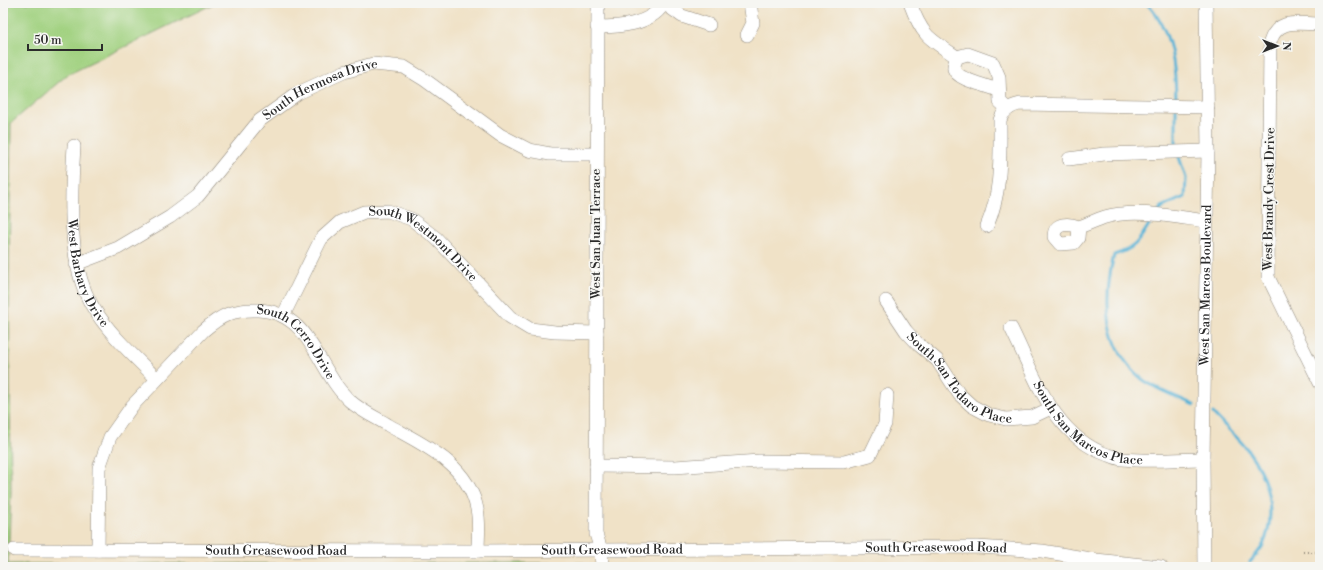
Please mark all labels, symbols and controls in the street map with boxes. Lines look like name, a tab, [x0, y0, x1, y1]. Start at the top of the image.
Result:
scale bar	[28, 26, 102, 52]
north arrow	[1257, 26, 1297, 66]
text: 50 m	[34, 33, 62, 48]
text: N	[1279, 42, 1293, 51]
street label: South Hermosa Drive	[259, 56, 379, 124]
street label: West Brandy Crest Drive	[1260, 127, 1278, 272]
street label: West San Juan Terrace	[588, 168, 604, 300]
street label: South Westmont Drive	[368, 203, 481, 285]
street label: West San Marcos Boulevard	[1197, 204, 1215, 367]
street label: West Barbary Drive	[64, 217, 112, 331]
street label: South Cerro Drive	[256, 302, 339, 383]
street label: South San Todaro Place	[903, 329, 1013, 427]
street label: South San Marcos Place	[1030, 378, 1144, 468]
street label: South Greasewood Road	[865, 539, 1008, 557]
street label: South Greasewood Road	[541, 541, 683, 558]
street label: South Greasewood Road	[205, 542, 347, 559]

